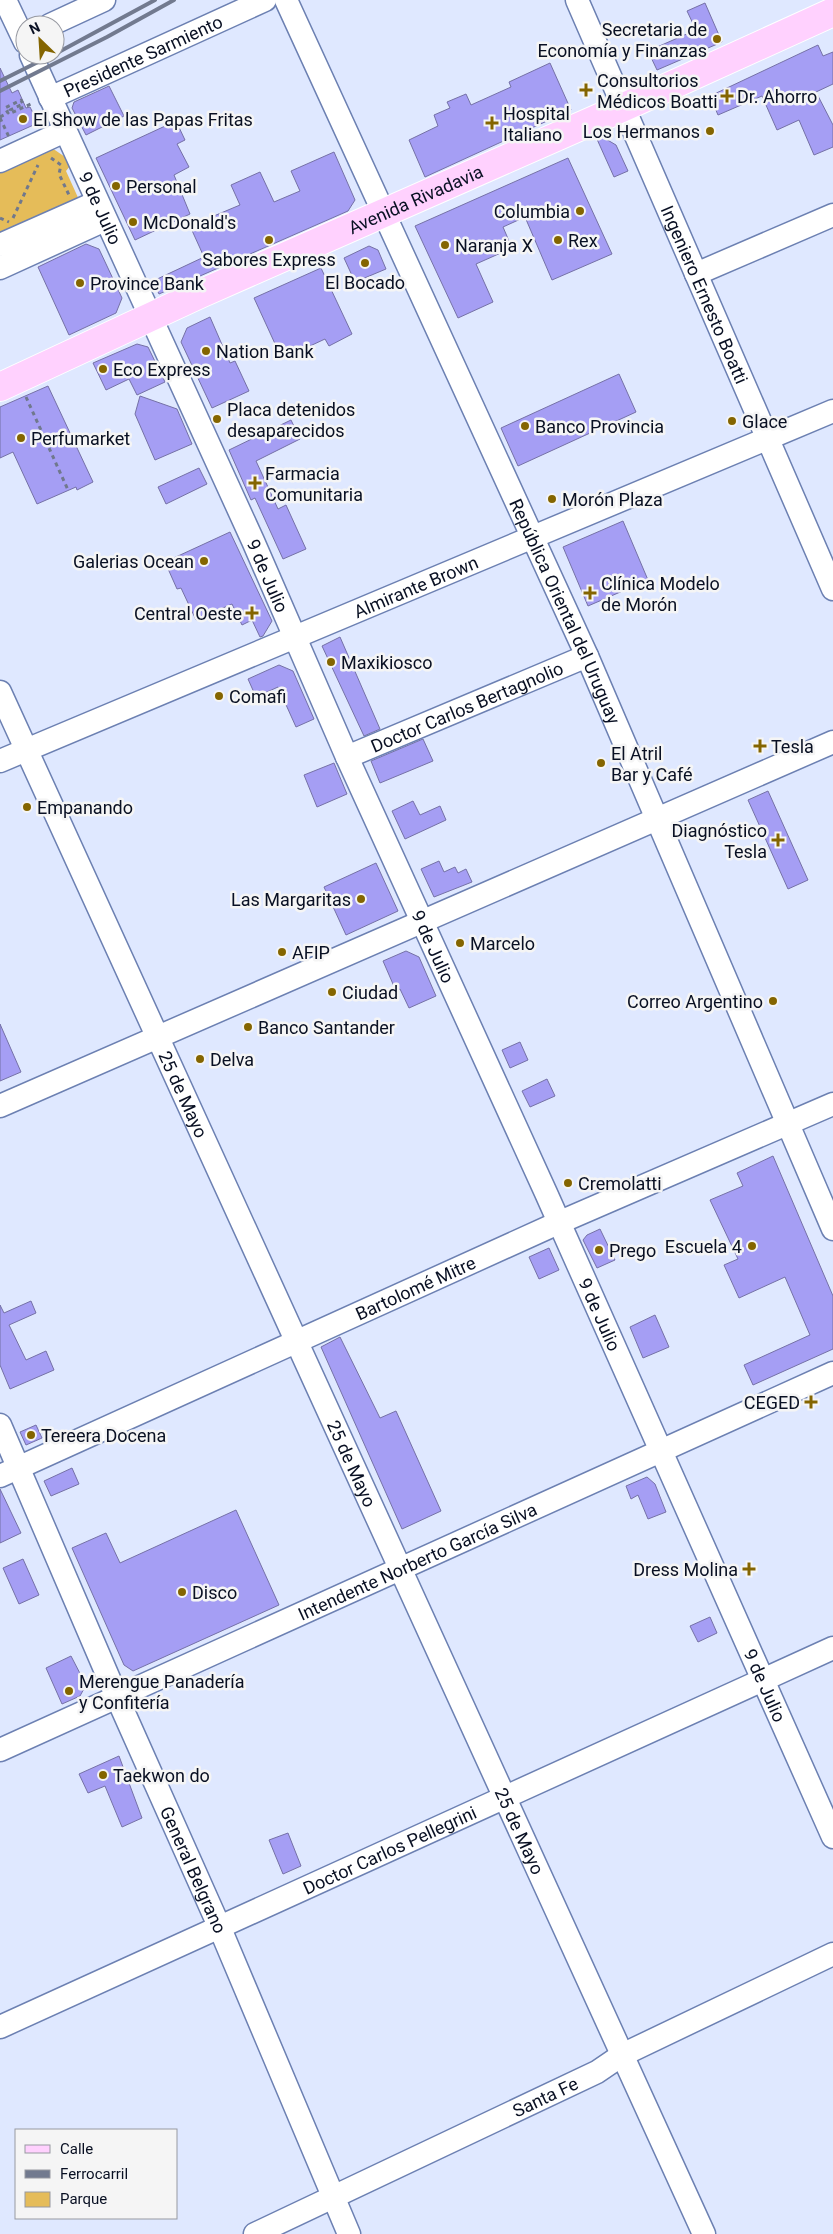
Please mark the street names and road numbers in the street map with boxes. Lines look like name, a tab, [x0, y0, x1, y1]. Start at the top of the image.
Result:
street label: Presidente Sarmiento	[60, 10, 226, 101]
street label: Avenida Rivadavia	[345, 160, 486, 238]
street label: 9 de Julio	[75, 168, 126, 248]
street label: Ingeniero Ernesto Boatti	[657, 202, 753, 387]
street label: República Oriental del Uruguay	[506, 495, 625, 727]
street label: 9 de Julio	[243, 536, 293, 615]
street label: Almirante Brown	[351, 551, 481, 622]
street label: Doctor Carlos Bertagnolio	[368, 657, 566, 756]
street label: 9 de Julio	[408, 907, 459, 986]
street label: 25 de Mayo	[155, 1047, 212, 1141]
street label: Bartolomé Mitre	[352, 1251, 479, 1324]
street label: 9 de Julio	[575, 1275, 625, 1354]
street label: 25 de Mayo	[323, 1417, 381, 1510]
street label: Intendente Norberto García Silva	[295, 1498, 540, 1624]
street label: 9 de Julio	[740, 1645, 791, 1725]
street label: 25 de Mayo	[491, 1784, 549, 1878]
street label: Doctor Carlos Pellegrini	[300, 1801, 480, 1898]
street label: General Belgrano	[156, 1803, 231, 1936]
street label: Santa Fe	[509, 2072, 581, 2121]

